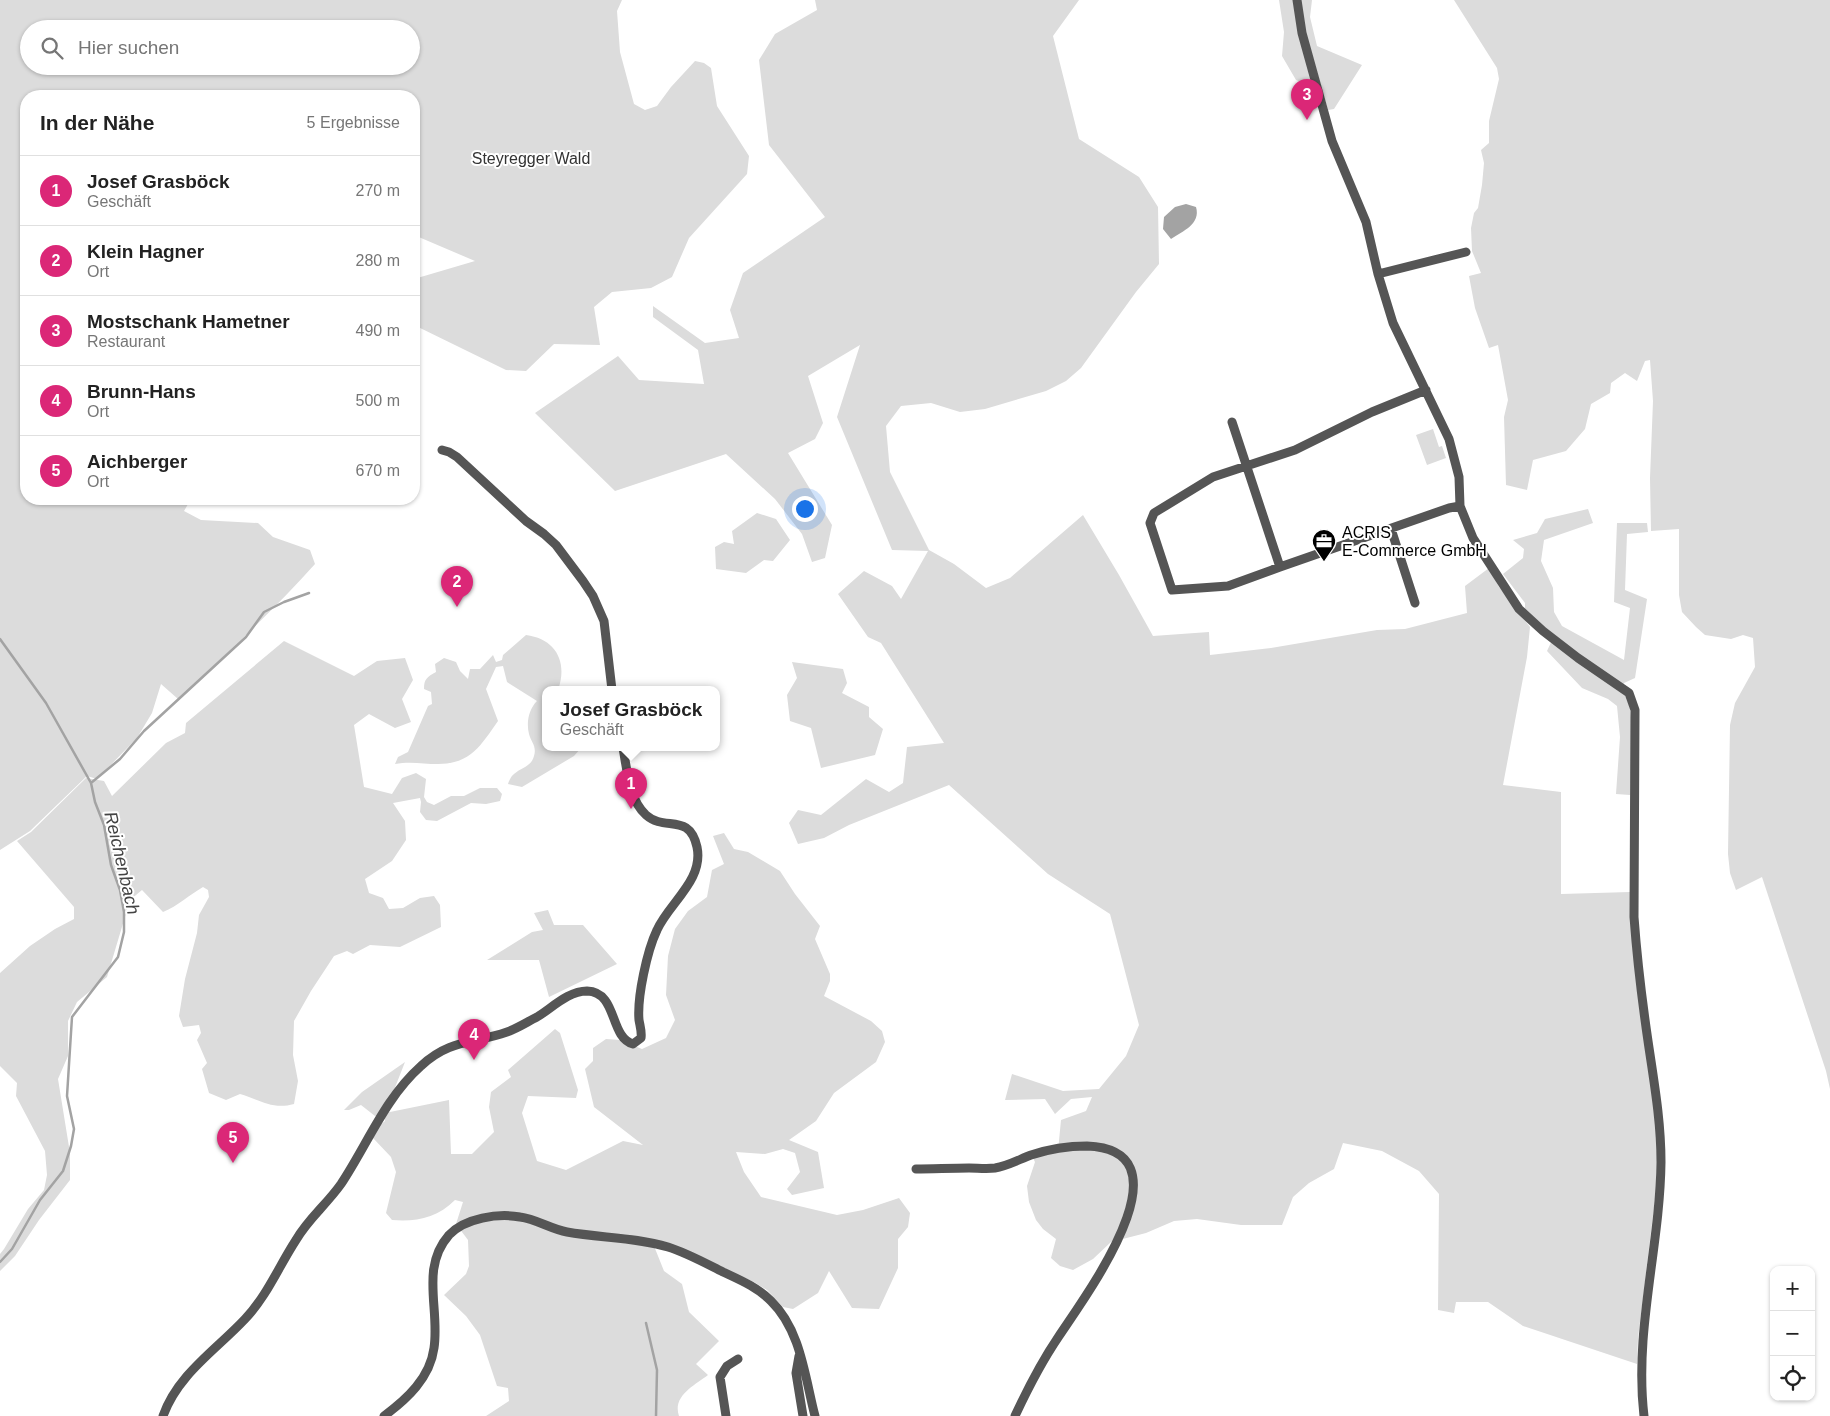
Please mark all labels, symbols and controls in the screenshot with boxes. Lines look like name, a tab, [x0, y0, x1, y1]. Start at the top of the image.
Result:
search box	[20, 20, 420, 75]
icon: search	[38, 34, 66, 62]
text: Hier suchen	[78, 37, 179, 58]
pin: 3	[1291, 79, 1323, 120]
text: In der Nähe	[40, 111, 154, 134]
text: 5 Ergebnisse	[307, 114, 400, 131]
park label: Steyregger Wald	[472, 150, 590, 167]
text: Josef Grasböck	[87, 171, 230, 192]
text: 1	[52, 182, 60, 199]
text: 270 m	[356, 182, 400, 199]
text: Geschäft	[87, 193, 151, 210]
text: Klein Hagner	[87, 241, 204, 262]
text: 2	[52, 252, 60, 269]
text: 280 m	[356, 252, 400, 269]
text: Ort	[87, 263, 109, 280]
text: Mostschank Hametner	[87, 311, 290, 332]
text: 3	[52, 322, 60, 339]
text: 490 m	[356, 322, 400, 339]
text: Restaurant	[87, 333, 165, 350]
text: Brunn-Hans	[87, 381, 196, 402]
text: 4	[52, 392, 60, 409]
text: 500 m	[356, 392, 400, 409]
text: Ort	[87, 403, 109, 420]
text: Aichberger	[87, 451, 187, 472]
text: 5	[52, 462, 60, 479]
text: 670 m	[356, 462, 400, 479]
text: Ort	[87, 473, 109, 490]
your location	[792, 496, 818, 522]
place label: ACRIS E-Commerce GmbH	[1342, 524, 1487, 559]
office icon: ACRIS E-Commerce GmbH	[1311, 528, 1337, 562]
pin: 2	[441, 566, 473, 607]
popup	[542, 686, 720, 751]
text: Josef Grasböck	[560, 699, 702, 720]
text: Geschäft	[560, 721, 624, 738]
pin: 1	[615, 768, 647, 809]
water label: Reichenbach	[100, 810, 144, 916]
pin: 4	[458, 1019, 490, 1060]
pin: 5	[217, 1122, 249, 1163]
map controls	[1770, 1266, 1815, 1401]
button: +	[1770, 1266, 1815, 1311]
button: −	[1770, 1311, 1815, 1356]
button: locate	[1770, 1356, 1815, 1401]

